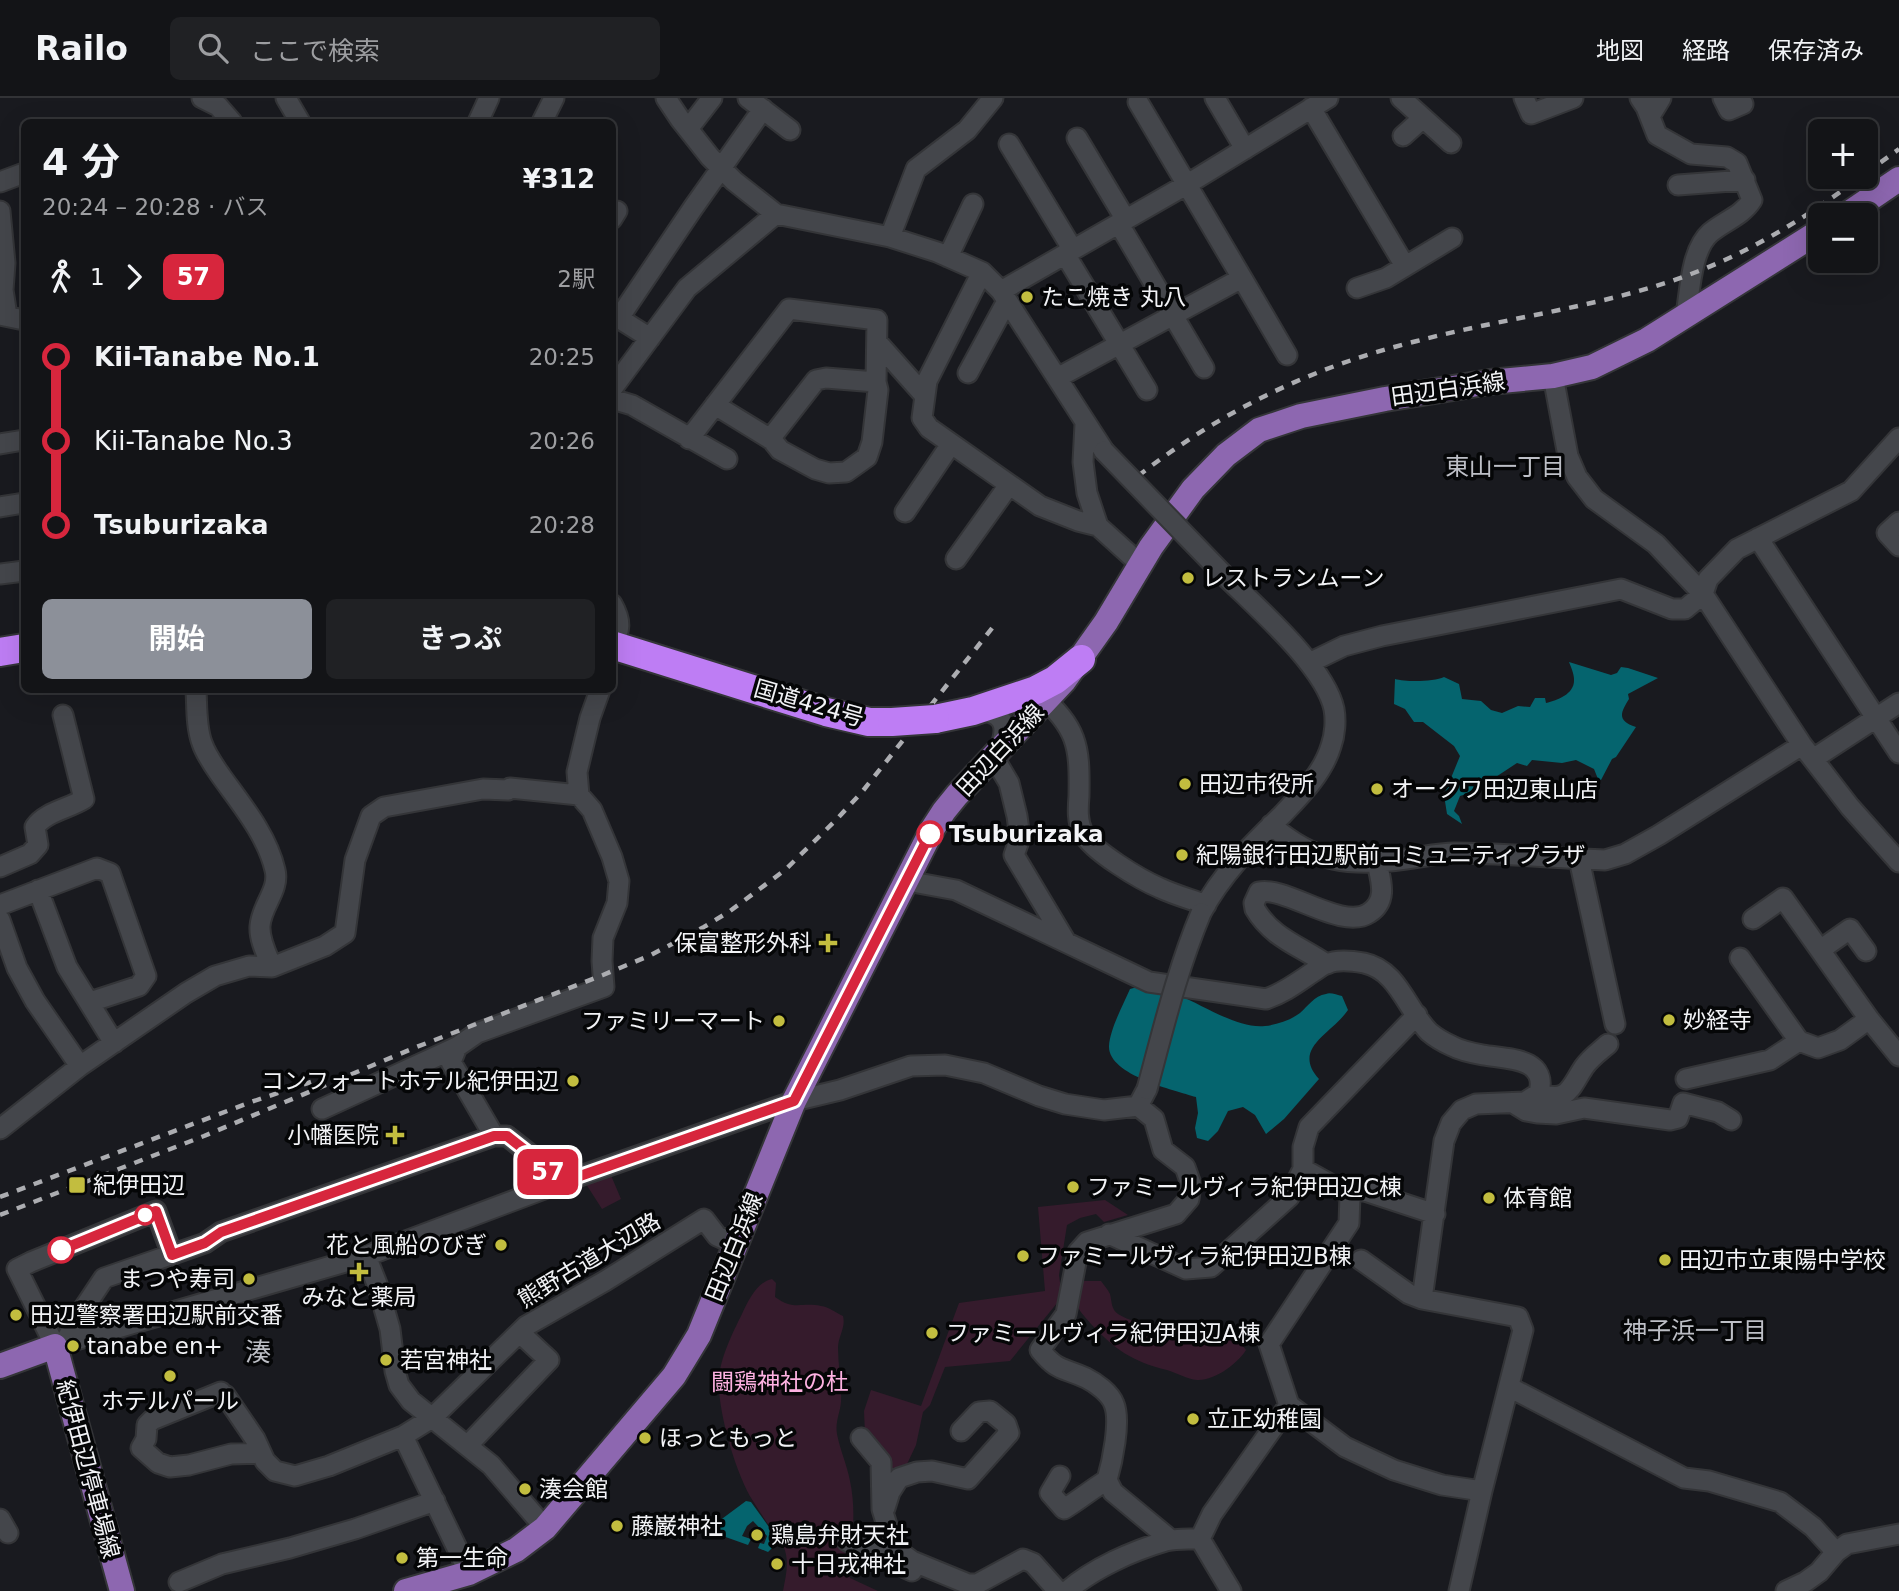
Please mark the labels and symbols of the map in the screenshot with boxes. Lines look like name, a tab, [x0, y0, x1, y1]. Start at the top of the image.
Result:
place label: たこ焼き 丸八	[1041, 284, 1186, 310]
marker: たこ焼き 丸八	[1019, 289, 1035, 305]
street label: 田辺白浜線	[1389, 368, 1507, 410]
district label: 東山一丁目	[1445, 453, 1565, 481]
place label: レストランムーン	[1202, 565, 1384, 591]
marker: レストランムーン	[1180, 570, 1196, 586]
street label: 国道424号	[751, 675, 867, 731]
street label: 田辺白浜線	[951, 699, 1049, 801]
place label: 田辺市役所	[1199, 771, 1314, 797]
marker: 田辺市役所	[1177, 776, 1193, 792]
place label: オークワ田辺東山店	[1391, 776, 1598, 802]
marker: オークワ田辺東山店	[1369, 781, 1385, 797]
marker: Tsuburizaka	[917, 821, 943, 847]
place label: Tsuburizaka	[949, 821, 1104, 847]
place label: 紀陽銀行田辺駅前コミュニティプラザ	[1196, 842, 1586, 868]
marker: 紀陽銀行田辺駅前コミュニティプラザ	[1174, 847, 1190, 863]
place label: 保富整形外科	[674, 930, 812, 956]
marker: 保富整形外科	[818, 933, 838, 953]
place label: 妙経寺	[1683, 1007, 1752, 1033]
place label: ファミリーマート	[581, 1008, 765, 1034]
marker: 妙経寺	[1661, 1012, 1677, 1028]
marker: ファミリーマート	[771, 1013, 787, 1029]
place label: コンフォートホテル紀伊田辺	[261, 1068, 559, 1094]
marker: コンフォートホテル紀伊田辺	[565, 1073, 581, 1089]
place label: 小幡医院	[287, 1122, 379, 1148]
marker: 小幡医院	[385, 1125, 405, 1145]
line badge: 57	[516, 1149, 580, 1195]
place label: 紀伊田辺	[93, 1172, 185, 1198]
place label: ファミールヴィラ紀伊田辺C棟	[1087, 1174, 1402, 1200]
marker: 紀伊田辺	[67, 1175, 87, 1195]
marker: ファミールヴィラ紀伊田辺C棟	[1065, 1179, 1081, 1195]
place label: 体育館	[1503, 1185, 1572, 1211]
street label: 田辺白浜線	[700, 1189, 768, 1305]
marker: 体育館	[1481, 1190, 1497, 1206]
unlabelled marker	[135, 1205, 155, 1225]
street label: 熊野古道大辺路	[513, 1207, 665, 1313]
place label: 花と風船のびぎ	[326, 1232, 487, 1258]
unlabelled marker	[48, 1237, 74, 1263]
marker: 花と風船のびぎ	[493, 1237, 509, 1253]
place label: ファミールヴィラ紀伊田辺B棟	[1037, 1243, 1352, 1269]
place label: 田辺市立東陽中学校	[1679, 1247, 1886, 1273]
marker: ファミールヴィラ紀伊田辺B棟	[1015, 1248, 1031, 1264]
marker: 田辺市立東陽中学校	[1657, 1252, 1673, 1268]
marker: みなと薬局	[351, 1264, 367, 1280]
place label: まつや寿司	[120, 1266, 235, 1292]
marker: まつや寿司	[241, 1271, 257, 1287]
place label: みなと薬局	[302, 1284, 417, 1310]
place label: 田辺警察署田辺駅前交番	[30, 1302, 283, 1328]
marker: 田辺警察署田辺駅前交番	[8, 1307, 24, 1323]
district label: 神子浜一丁目	[1623, 1317, 1767, 1345]
place label: ファミールヴィラ紀伊田辺A棟	[946, 1320, 1261, 1346]
marker: ファミールヴィラ紀伊田辺A棟	[924, 1325, 940, 1341]
place label: tanabe en+	[87, 1333, 223, 1359]
district label: 湊	[245, 1337, 271, 1367]
marker: tanabe en+	[65, 1338, 81, 1354]
place label: 若宮神社	[400, 1347, 492, 1373]
marker: 若宮神社	[378, 1352, 394, 1368]
marker: ホテルパール	[162, 1368, 178, 1384]
park label: 闘鶏神社の杜	[711, 1369, 849, 1395]
street label: 紀伊田辺停車場線	[52, 1377, 124, 1561]
place label: ホテルパール	[101, 1388, 239, 1414]
place label: 立正幼稚園	[1207, 1406, 1322, 1432]
marker: 立正幼稚園	[1185, 1411, 1201, 1427]
place label: ほっともっと	[659, 1425, 797, 1451]
marker: ほっともっと	[637, 1430, 653, 1446]
place label: 湊会館	[539, 1476, 608, 1502]
marker: 湊会館	[517, 1481, 533, 1497]
place label: 藤巌神社	[631, 1513, 723, 1539]
marker: 藤巌神社	[609, 1518, 625, 1534]
place label: 鶏島弁財天社	[771, 1522, 909, 1548]
marker: 鶏島弁財天社	[749, 1527, 765, 1543]
place label: 第一生命	[416, 1545, 508, 1571]
marker: 第一生命	[394, 1550, 410, 1566]
place label: 十日戎神社	[791, 1551, 906, 1577]
marker: 十日戎神社	[769, 1556, 785, 1572]

